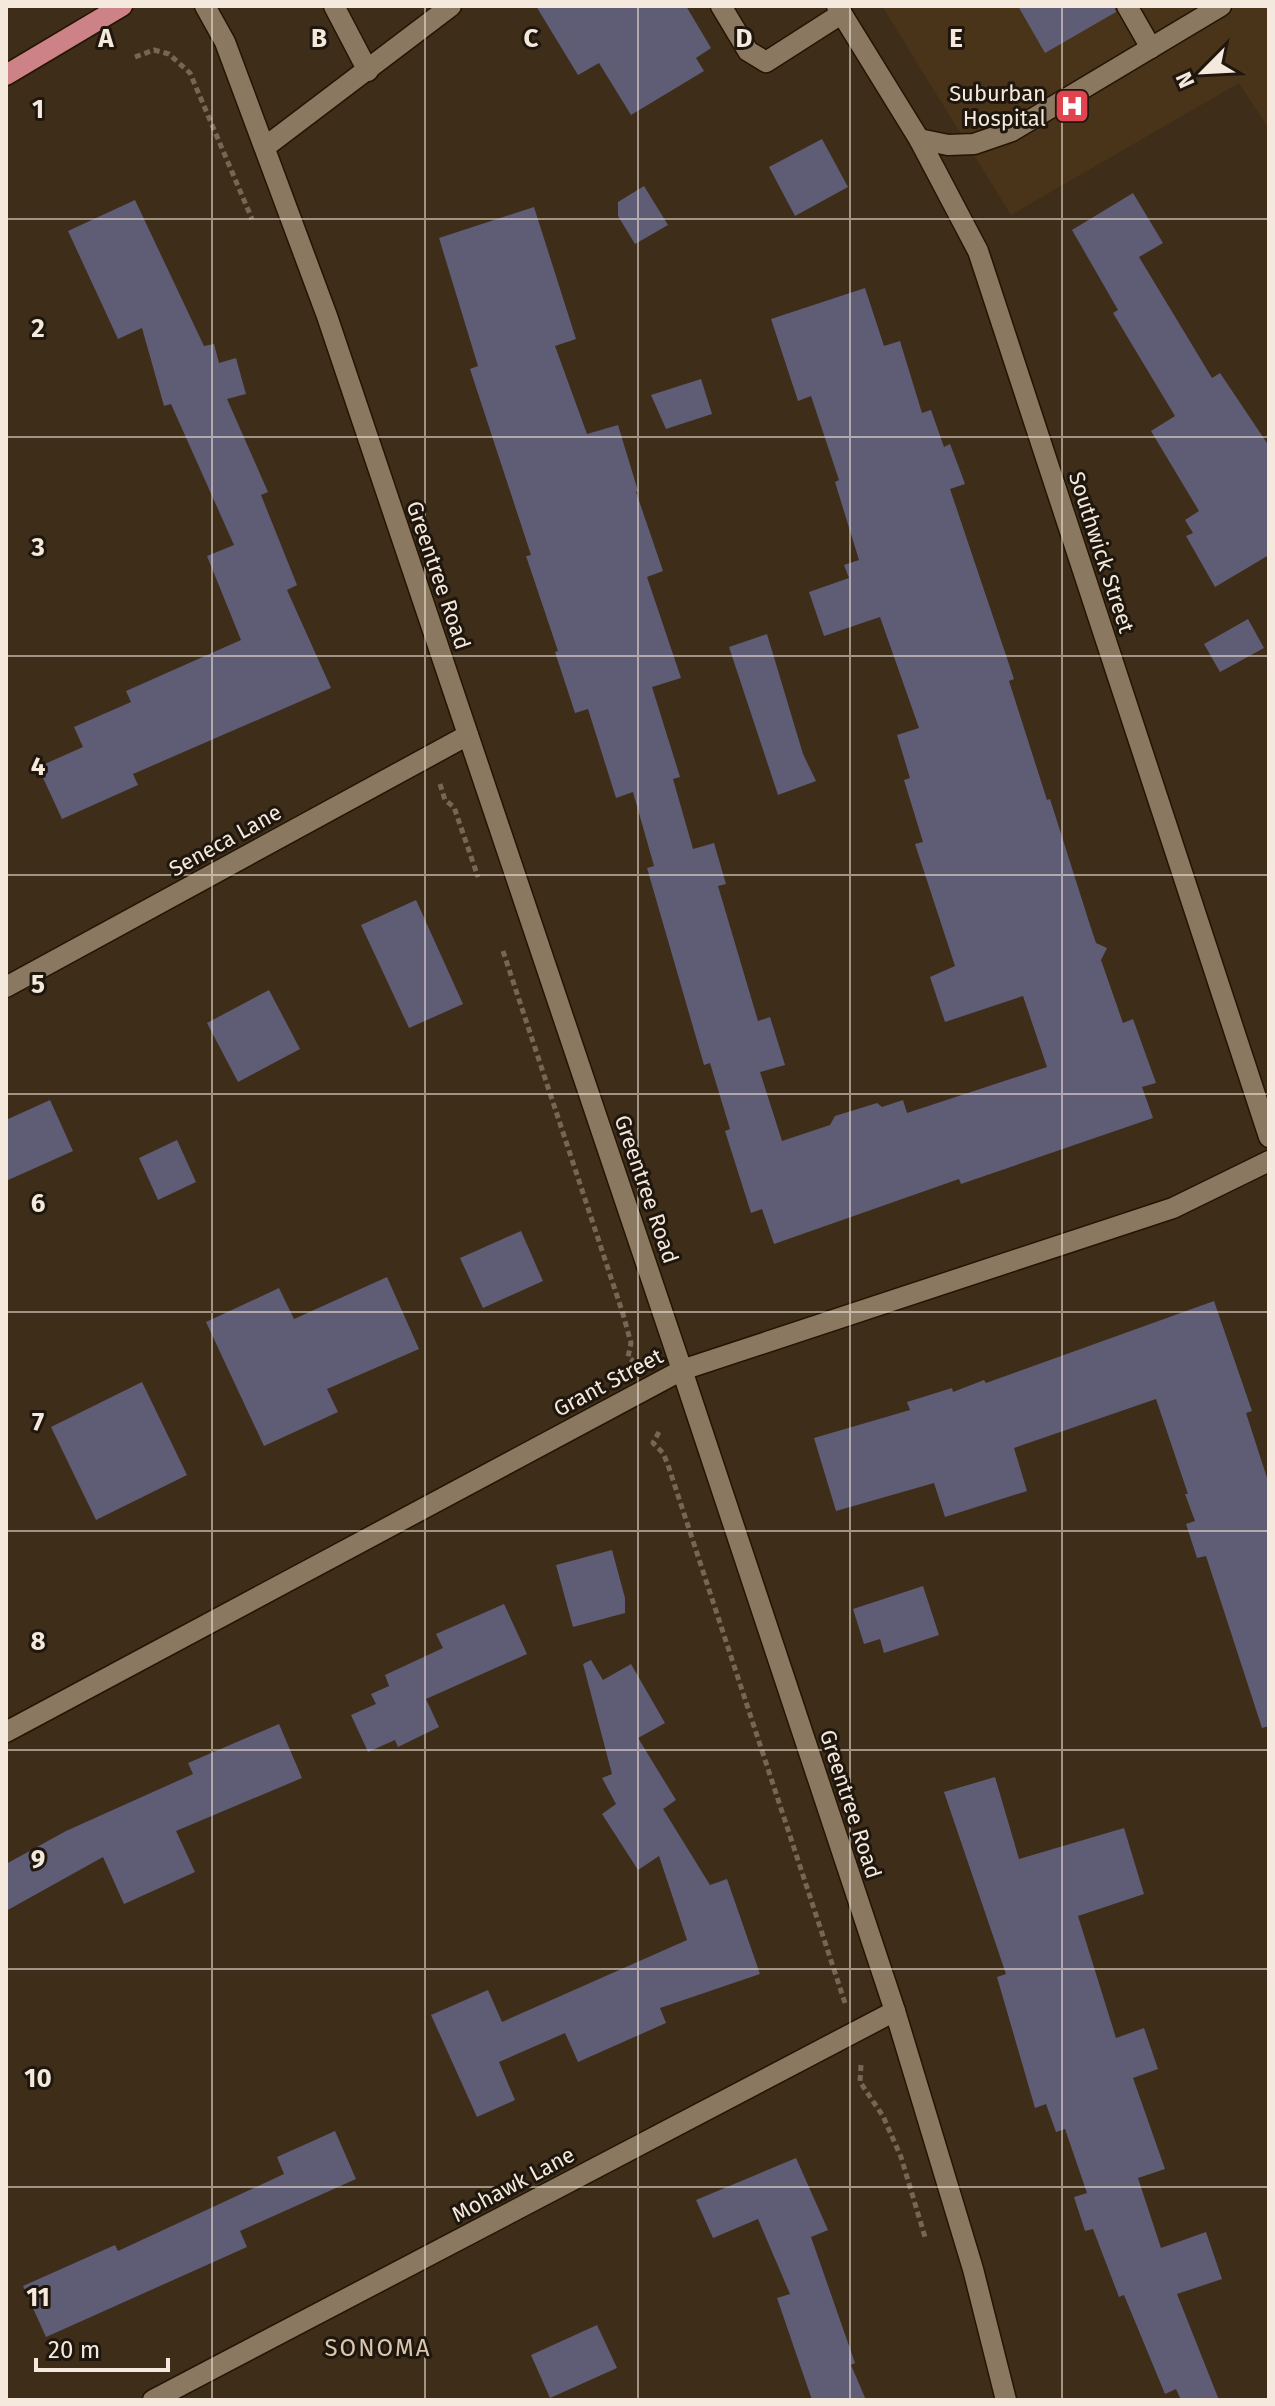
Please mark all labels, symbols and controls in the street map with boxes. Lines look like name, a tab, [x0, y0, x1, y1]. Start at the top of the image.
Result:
text: A	[97, 23, 114, 54]
text: B	[311, 23, 327, 54]
text: C	[524, 23, 539, 54]
text: D	[736, 23, 753, 54]
text: E	[949, 23, 963, 54]
north arrow	[1163, 32, 1243, 112]
text: N	[1170, 68, 1200, 92]
place label: Suburban Hospital	[949, 80, 1046, 132]
hospital icon: Suburban Hospital	[1053, 87, 1091, 125]
text: 1	[32, 94, 44, 125]
text: 2	[31, 313, 45, 344]
street label: Southwick Street	[1063, 468, 1140, 636]
street label: Greentree Road	[401, 498, 477, 653]
text: 3	[30, 532, 45, 563]
text: 4	[31, 751, 46, 782]
street label: Seneca Lane	[164, 798, 286, 882]
text: 5	[31, 969, 45, 1000]
street label: Greentree Road	[609, 1112, 685, 1267]
text: 6	[31, 1188, 46, 1219]
street label: Grant Street	[549, 1342, 668, 1423]
text: 7	[32, 1407, 44, 1438]
text: 8	[30, 1626, 46, 1657]
street label: Greentree Road	[814, 1726, 887, 1882]
text: 9	[31, 1844, 45, 1875]
text: 10	[24, 2063, 52, 2094]
street label: Mohawk Lane	[447, 2141, 579, 2228]
text: 11	[26, 2282, 50, 2313]
scale bar	[36, 2322, 168, 2372]
district label: SONOMA	[325, 2334, 431, 2362]
text: 20 m	[48, 2336, 100, 2364]

